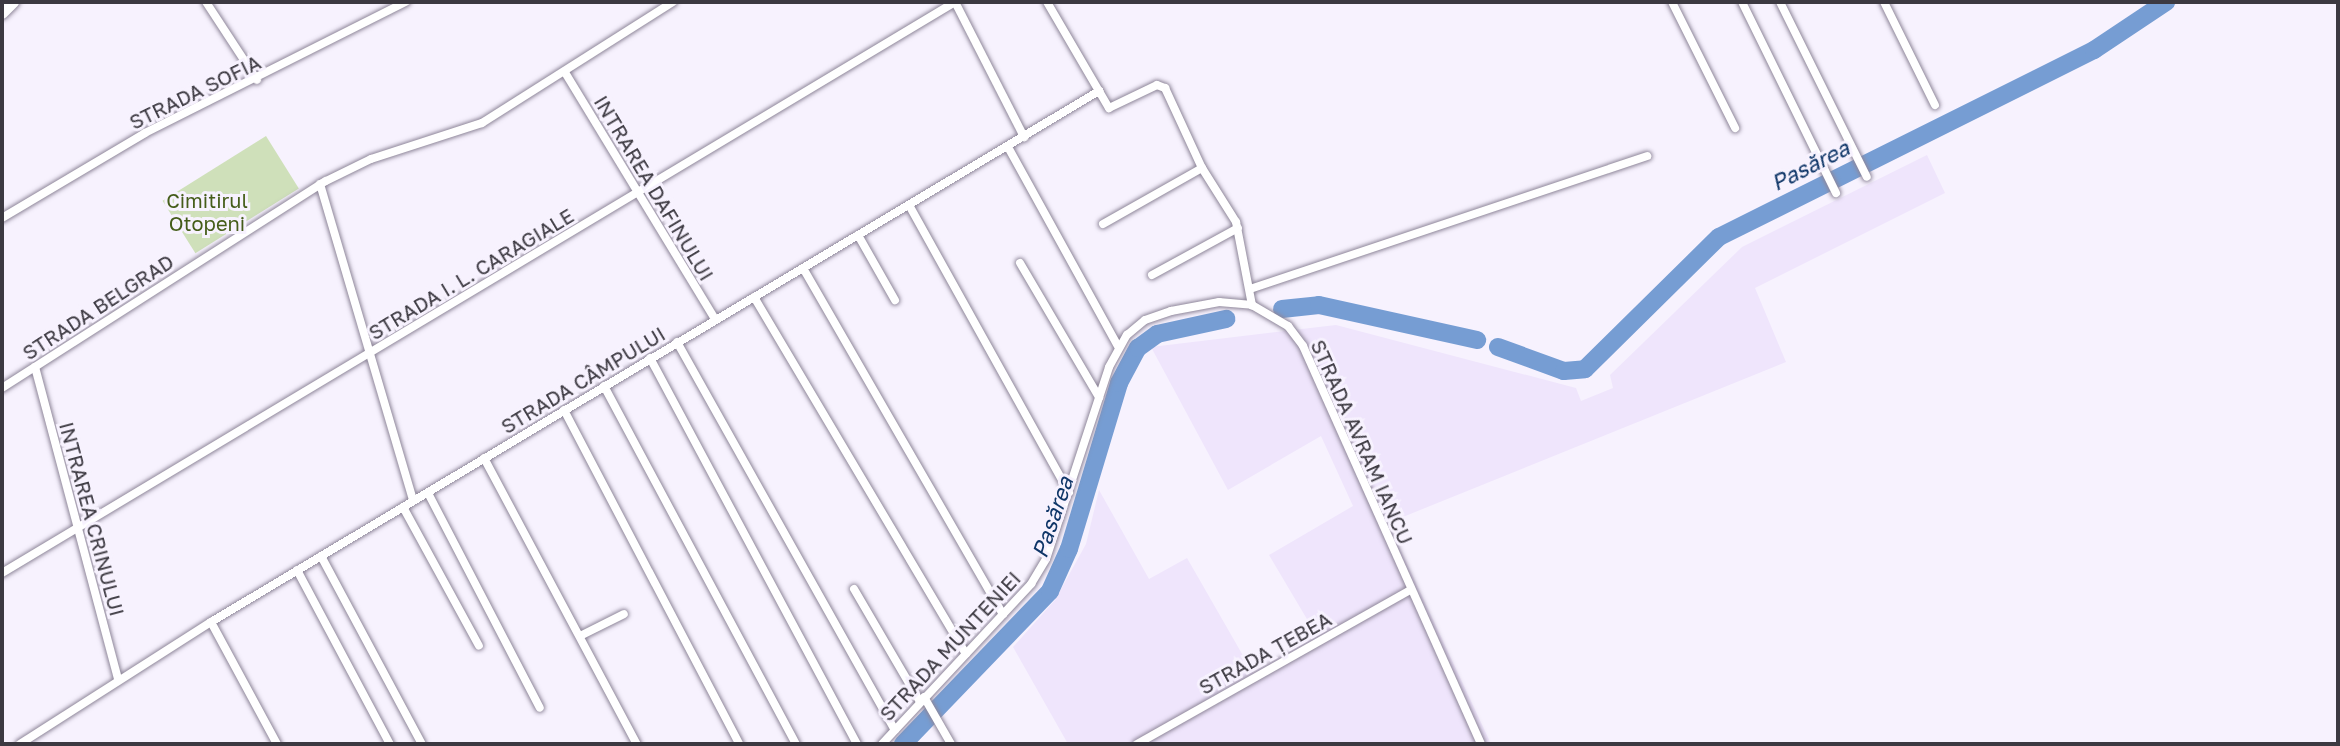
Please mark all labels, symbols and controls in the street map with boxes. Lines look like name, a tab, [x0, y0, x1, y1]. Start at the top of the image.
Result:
street label: STRADA SOFIA	[125, 50, 265, 134]
street label: INTRAREA DAFINULUI	[589, 91, 719, 285]
water label: Pasărea	[1766, 134, 1854, 196]
park label: Cimitirul Otopeni	[166, 188, 248, 235]
street label: STRADA I. L. CARAGIALE	[364, 203, 578, 345]
street label: STRADA BELGRAD	[18, 249, 178, 365]
street label: STRADA CÂMPULUI	[497, 322, 669, 438]
street label: STRADA AVRAM IANCU	[1306, 336, 1418, 548]
street label: INTRAREA CRINULUI	[55, 419, 129, 619]
water label: Pasărea	[1026, 473, 1078, 561]
street label: STRADA MUNTENIEI	[875, 566, 1025, 726]
street label: STRADA ȚEBEA	[1195, 607, 1335, 699]

